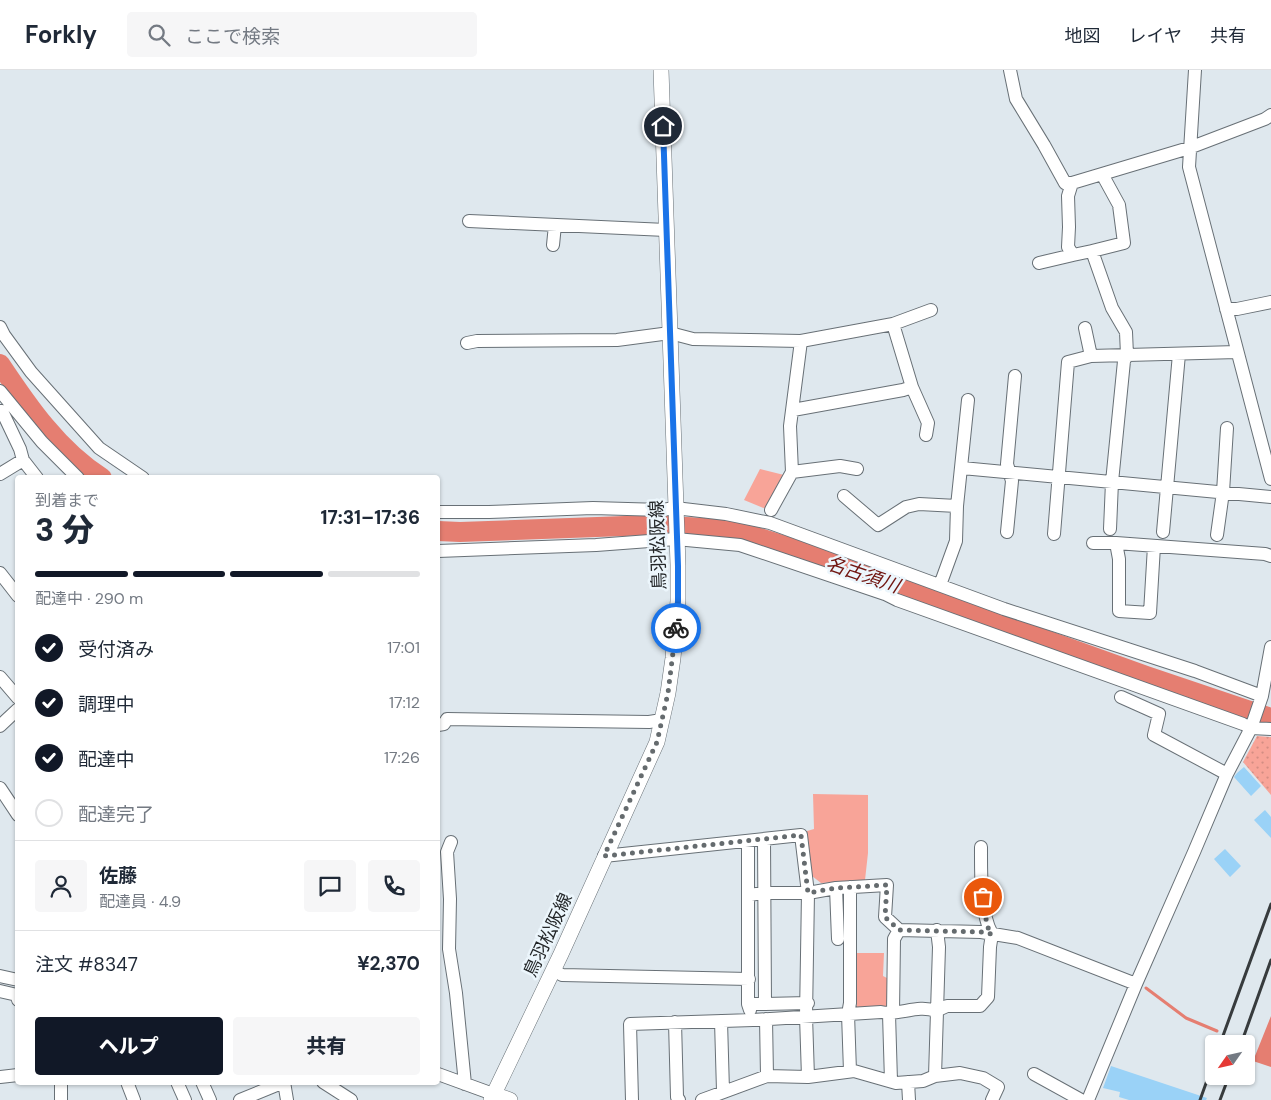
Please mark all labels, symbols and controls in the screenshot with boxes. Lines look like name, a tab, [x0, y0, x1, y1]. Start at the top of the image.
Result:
search box	[127, 12, 477, 57]
text: Forkly	[25, 19, 97, 50]
icon: search	[145, 21, 173, 49]
text: ここで検索	[185, 24, 280, 49]
text: 地図	[1065, 24, 1101, 48]
text: レイヤ	[1129, 24, 1182, 48]
text: 共有	[1210, 24, 1246, 48]
pin	[642, 105, 684, 147]
icon: home	[649, 112, 677, 140]
text: 到着まで	[35, 490, 99, 511]
street label: 鳥羽松阪線	[644, 500, 672, 590]
text: 17:31–17:36	[320, 505, 420, 530]
text: 3 分	[35, 509, 94, 551]
water label: 名古須川	[823, 550, 905, 599]
text: 配達中 · 290 m	[35, 588, 143, 609]
courier	[651, 603, 701, 653]
icon: bike	[662, 614, 690, 642]
icon: check	[35, 634, 63, 662]
text: 受付済み	[78, 637, 154, 662]
text: 17:01	[387, 637, 420, 658]
icon: check	[35, 689, 63, 717]
text: 調理中	[78, 692, 135, 717]
text: 17:12	[389, 692, 420, 713]
icon: check	[35, 744, 63, 772]
text: 配達中	[78, 747, 135, 772]
text: 17:26	[384, 747, 420, 768]
text: 配達完了	[78, 802, 154, 827]
button: person	[35, 860, 87, 912]
button: chat	[304, 860, 356, 912]
button: phone	[368, 860, 420, 912]
text: 佐藤	[99, 863, 137, 888]
pin	[962, 876, 1004, 918]
icon: bag	[969, 883, 997, 911]
street label: 鳥羽松阪線	[518, 889, 578, 981]
text: 配達員 · 4.9	[99, 891, 181, 912]
text: ¥2,370	[357, 951, 420, 976]
text: 注文 #8347	[35, 952, 138, 977]
button: ヘルプ	[35, 1017, 223, 1075]
button: 共有	[233, 1017, 420, 1075]
north arrow	[1205, 1035, 1255, 1085]
map controls	[1205, 1035, 1255, 1085]

